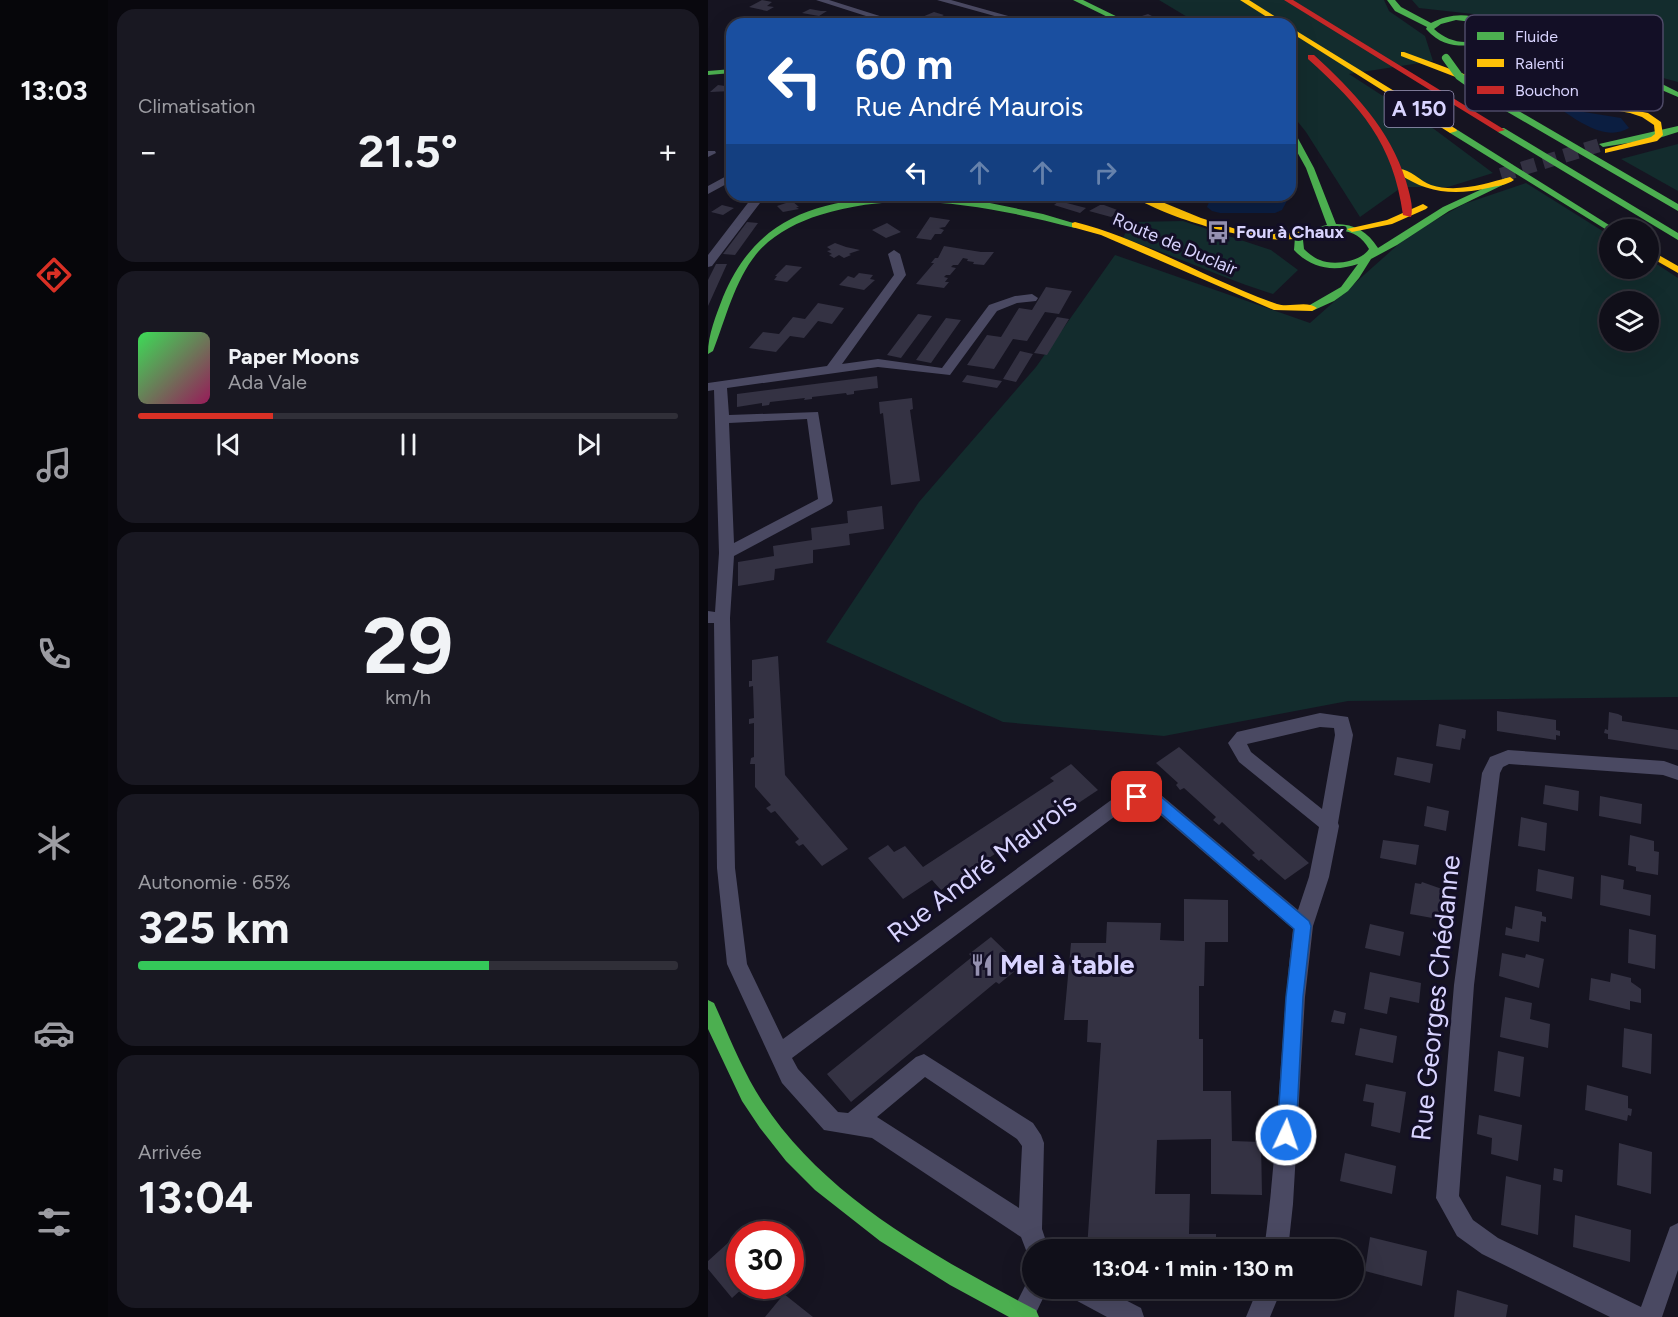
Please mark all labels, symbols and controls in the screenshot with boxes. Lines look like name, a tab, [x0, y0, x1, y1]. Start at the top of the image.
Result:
legend	[1465, 15, 1663, 111]
text: Fluide	[1515, 27, 1558, 46]
text: 60 m	[855, 39, 953, 90]
icon: left	[756, 42, 834, 120]
text: Ralenti	[1515, 54, 1564, 73]
text: 13:03	[20, 74, 88, 107]
text: Bouchon	[1515, 81, 1579, 100]
text: Rue André Maurois	[855, 90, 1083, 123]
road number: A 150	[1384, 91, 1454, 127]
text: Climatisation	[138, 94, 255, 118]
text: 21.5°	[358, 124, 458, 178]
text: −	[138, 132, 159, 171]
text: +	[657, 132, 678, 171]
icon: left	[900, 156, 933, 189]
icon: ahead	[963, 156, 996, 189]
icon: ahead	[1026, 156, 1059, 189]
icon: right	[1089, 156, 1122, 189]
street label: Route de Duclair	[1109, 208, 1241, 280]
bus stop icon: Four à Chaux	[1205, 219, 1231, 245]
map controls	[1599, 219, 1659, 351]
button: search	[1599, 219, 1659, 279]
place label: Four à Chaux	[1236, 221, 1345, 243]
icon: directions	[33, 254, 75, 296]
button: layers	[1599, 291, 1659, 351]
text: Paper Moons	[228, 343, 359, 370]
text: Ada Vale	[228, 370, 307, 394]
icon: previous	[212, 428, 245, 461]
icon: pause	[392, 428, 425, 461]
icon: next	[572, 428, 605, 461]
icon: music	[33, 444, 75, 486]
text: 29	[363, 599, 453, 693]
icon: phone	[33, 633, 75, 675]
text: km/h	[385, 685, 431, 709]
pin	[1111, 771, 1162, 822]
icon: arrive	[1120, 780, 1153, 813]
street label: Rue André Maurois	[881, 786, 1083, 950]
icon: climate	[33, 822, 75, 864]
street label: Rue Georges Chédanne	[1404, 853, 1467, 1142]
text: Autonomie · 65%	[138, 870, 291, 894]
text: 325 km	[138, 900, 289, 954]
place label: Mel à table	[1000, 948, 1135, 981]
restaurant icon: Mel à table	[969, 952, 995, 978]
icon: car	[33, 1012, 75, 1054]
position arrow	[1254, 1103, 1318, 1167]
text: Arrivée	[138, 1140, 202, 1164]
text: 13:04	[138, 1170, 253, 1224]
icon: filters	[33, 1201, 75, 1243]
speed limit sign: 30	[726, 1221, 804, 1299]
text: 13:04 · 1 min · 130 m	[1093, 1255, 1293, 1282]

